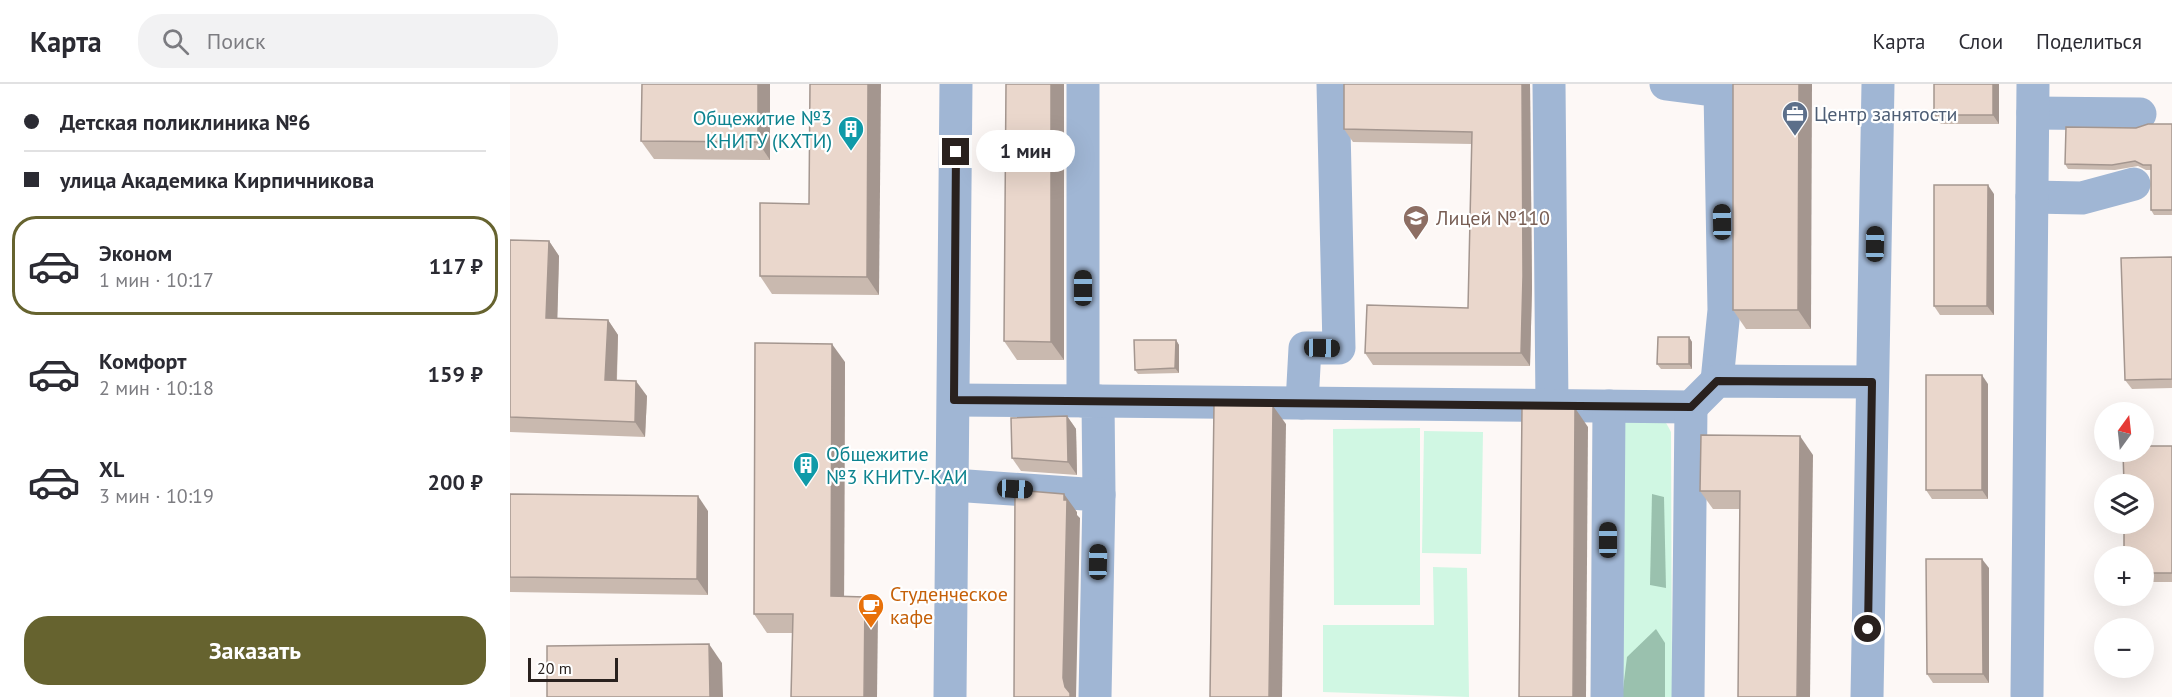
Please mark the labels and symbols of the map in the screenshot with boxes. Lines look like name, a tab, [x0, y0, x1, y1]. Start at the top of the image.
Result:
office icon: Центр занятости	[1780, 99, 1810, 137]
place label: Центр занятости	[1814, 101, 1957, 127]
place label: Общежитие №3 КНИТУ (КХТИ)	[693, 105, 832, 154]
building icon: Общежитие №3 КНИТУ (КХТИ)	[836, 114, 866, 152]
callout: 1 мин	[977, 131, 1076, 173]
route end	[942, 138, 969, 165]
school or university icon: Лицей №110	[1401, 203, 1431, 241]
car	[1713, 204, 1731, 240]
place label: Лицей №110	[1435, 205, 1550, 231]
car	[1866, 226, 1884, 262]
car	[1074, 270, 1092, 306]
car	[1304, 339, 1340, 357]
north arrow	[2094, 402, 2154, 462]
place label: Общежитие №3 КНИТУ-КАИ	[826, 441, 968, 490]
building icon: Общежитие №3 КНИТУ-КАИ	[791, 450, 821, 488]
car	[997, 479, 1033, 499]
car	[1599, 522, 1617, 558]
car	[1089, 544, 1107, 580]
place label: Студенческое кафе	[890, 581, 1008, 630]
cafe icon: Студенческое кафе	[856, 591, 886, 629]
route start	[1854, 615, 1881, 642]
scale bar	[528, 655, 618, 682]

